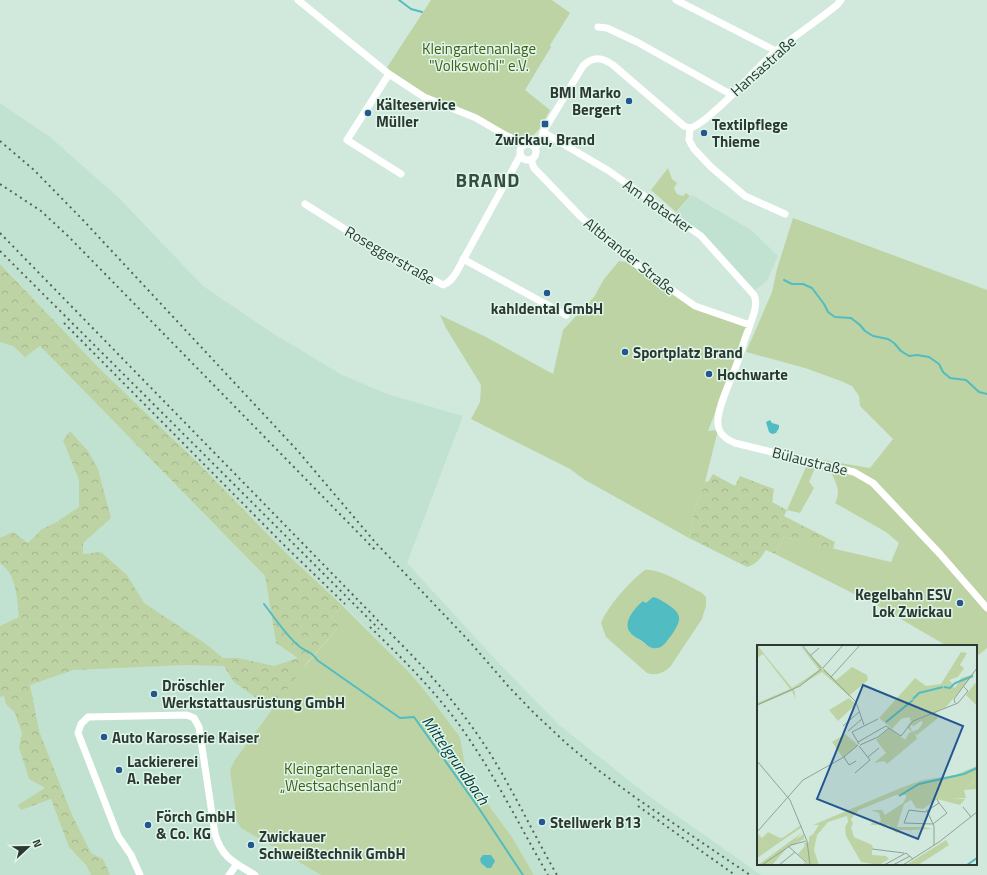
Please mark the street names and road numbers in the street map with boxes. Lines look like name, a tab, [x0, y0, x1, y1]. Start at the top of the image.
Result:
street label: Hansastraße	[725, 30, 801, 102]
street label: Am Rotacker	[618, 173, 698, 239]
street label: Altbrander Straße	[579, 212, 681, 300]
street label: Roseggerstraße	[341, 220, 439, 290]
street label: Bülaustraße	[770, 440, 850, 482]

